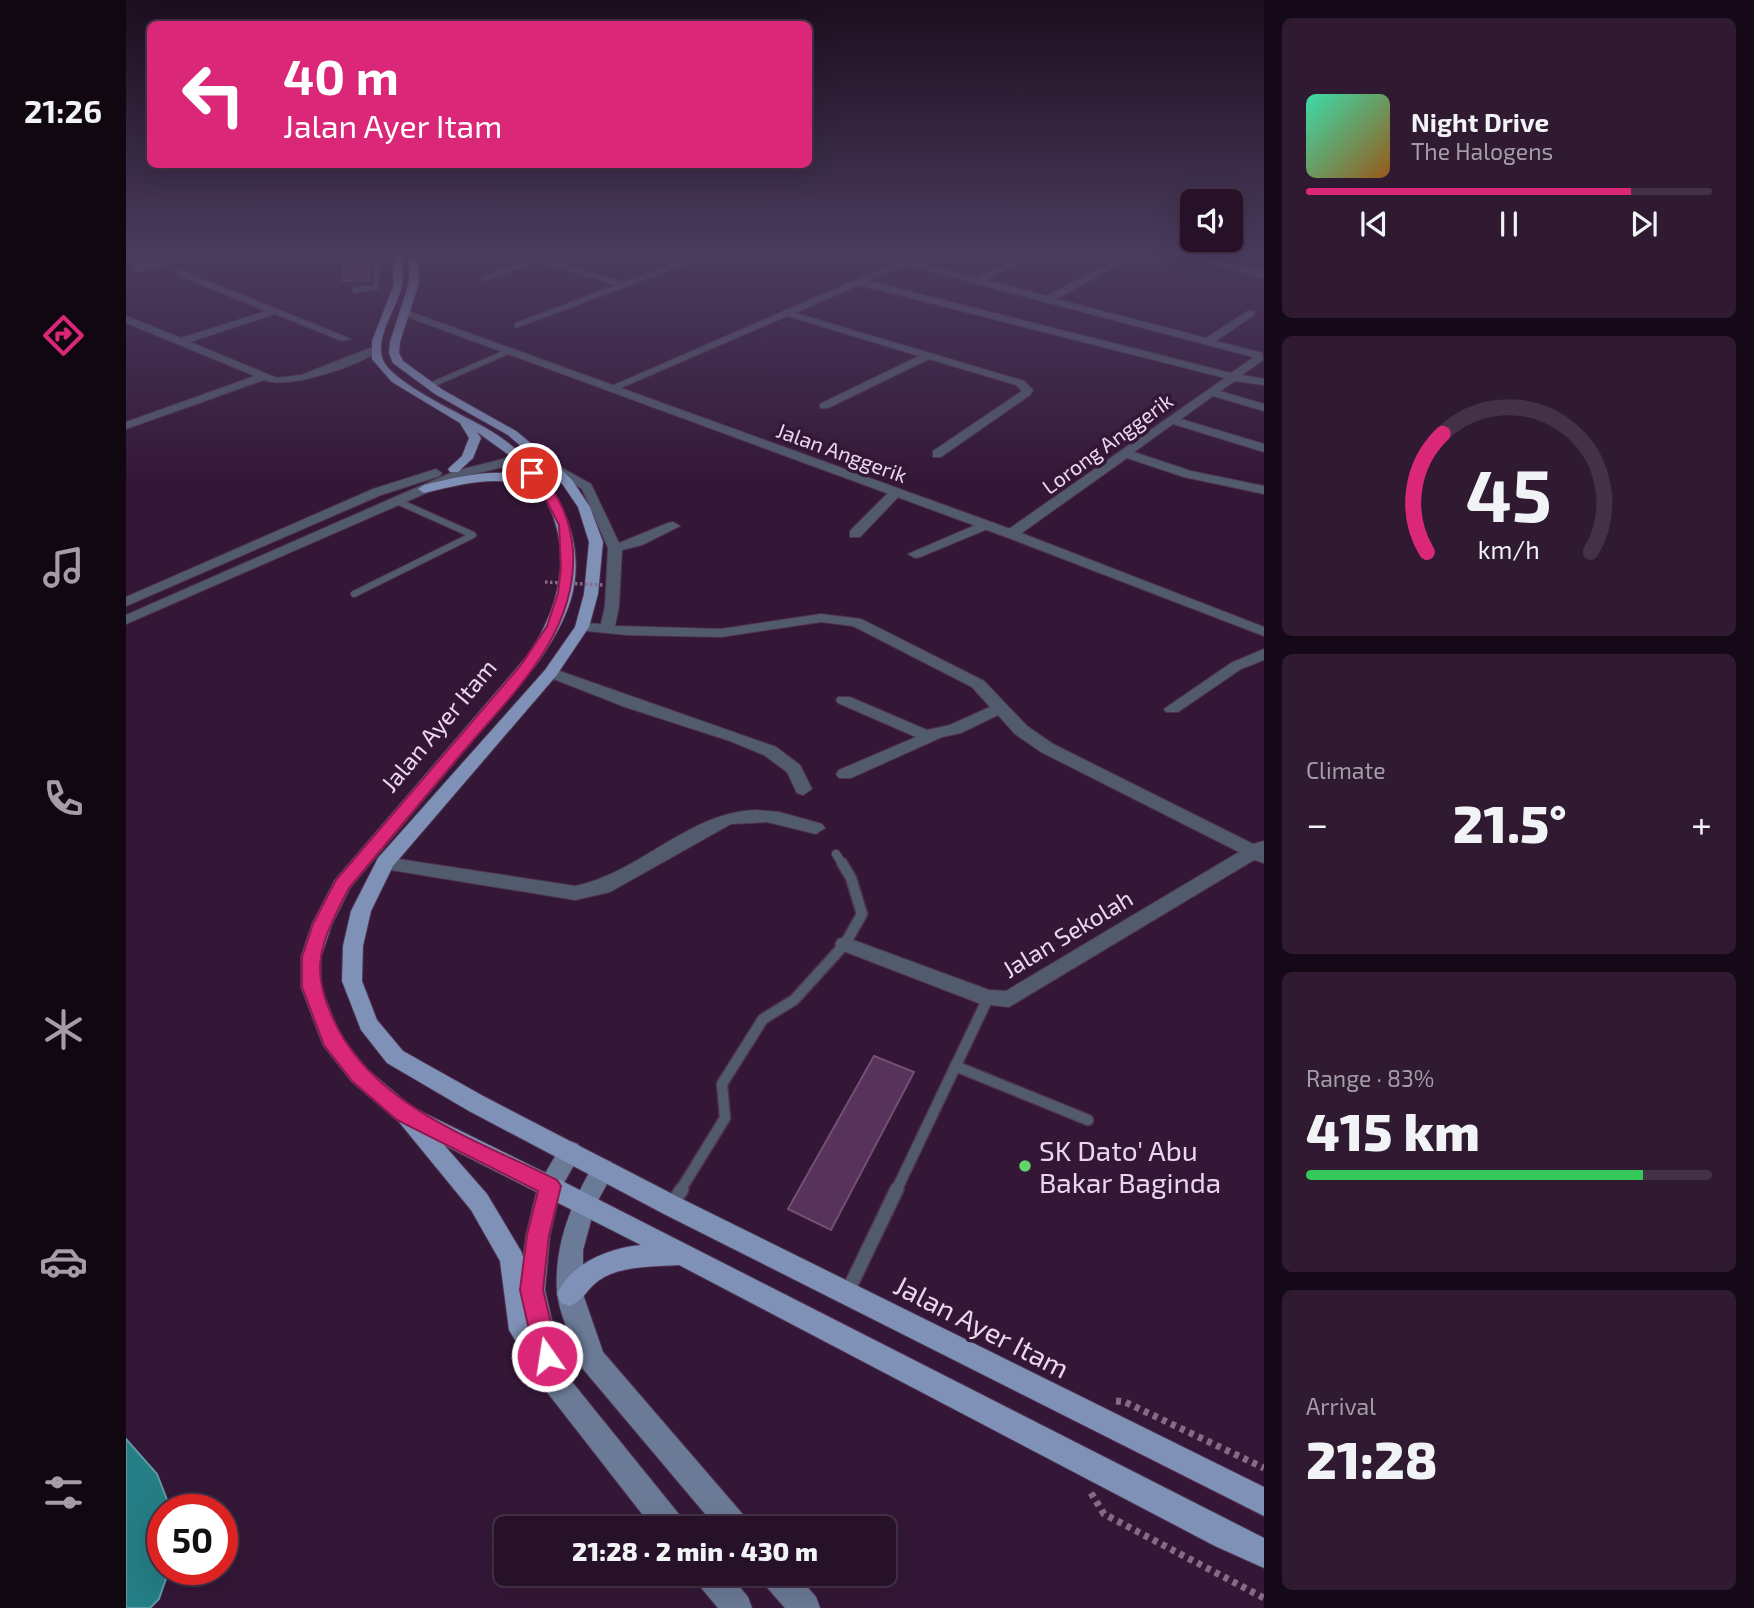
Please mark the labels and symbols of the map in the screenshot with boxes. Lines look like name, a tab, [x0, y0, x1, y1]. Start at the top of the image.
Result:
street label: Lorong Anggerik	[1037, 387, 1177, 499]
street label: Jalan Anggerik	[773, 417, 911, 487]
pin	[502, 443, 562, 503]
street label: Jalan Ayer Itam	[374, 653, 502, 797]
street label: Jalan Sekolah	[997, 883, 1137, 983]
place label: SK Dato' Abu Bakar Baginda	[1039, 1133, 1221, 1199]
marker: SK Dato' Abu Bakar Baginda	[1017, 1158, 1033, 1174]
street label: Jalan Ayer Itam	[889, 1267, 1075, 1385]
position arrow	[510, 1319, 584, 1393]
speed limit sign: 50	[147, 1494, 238, 1585]

